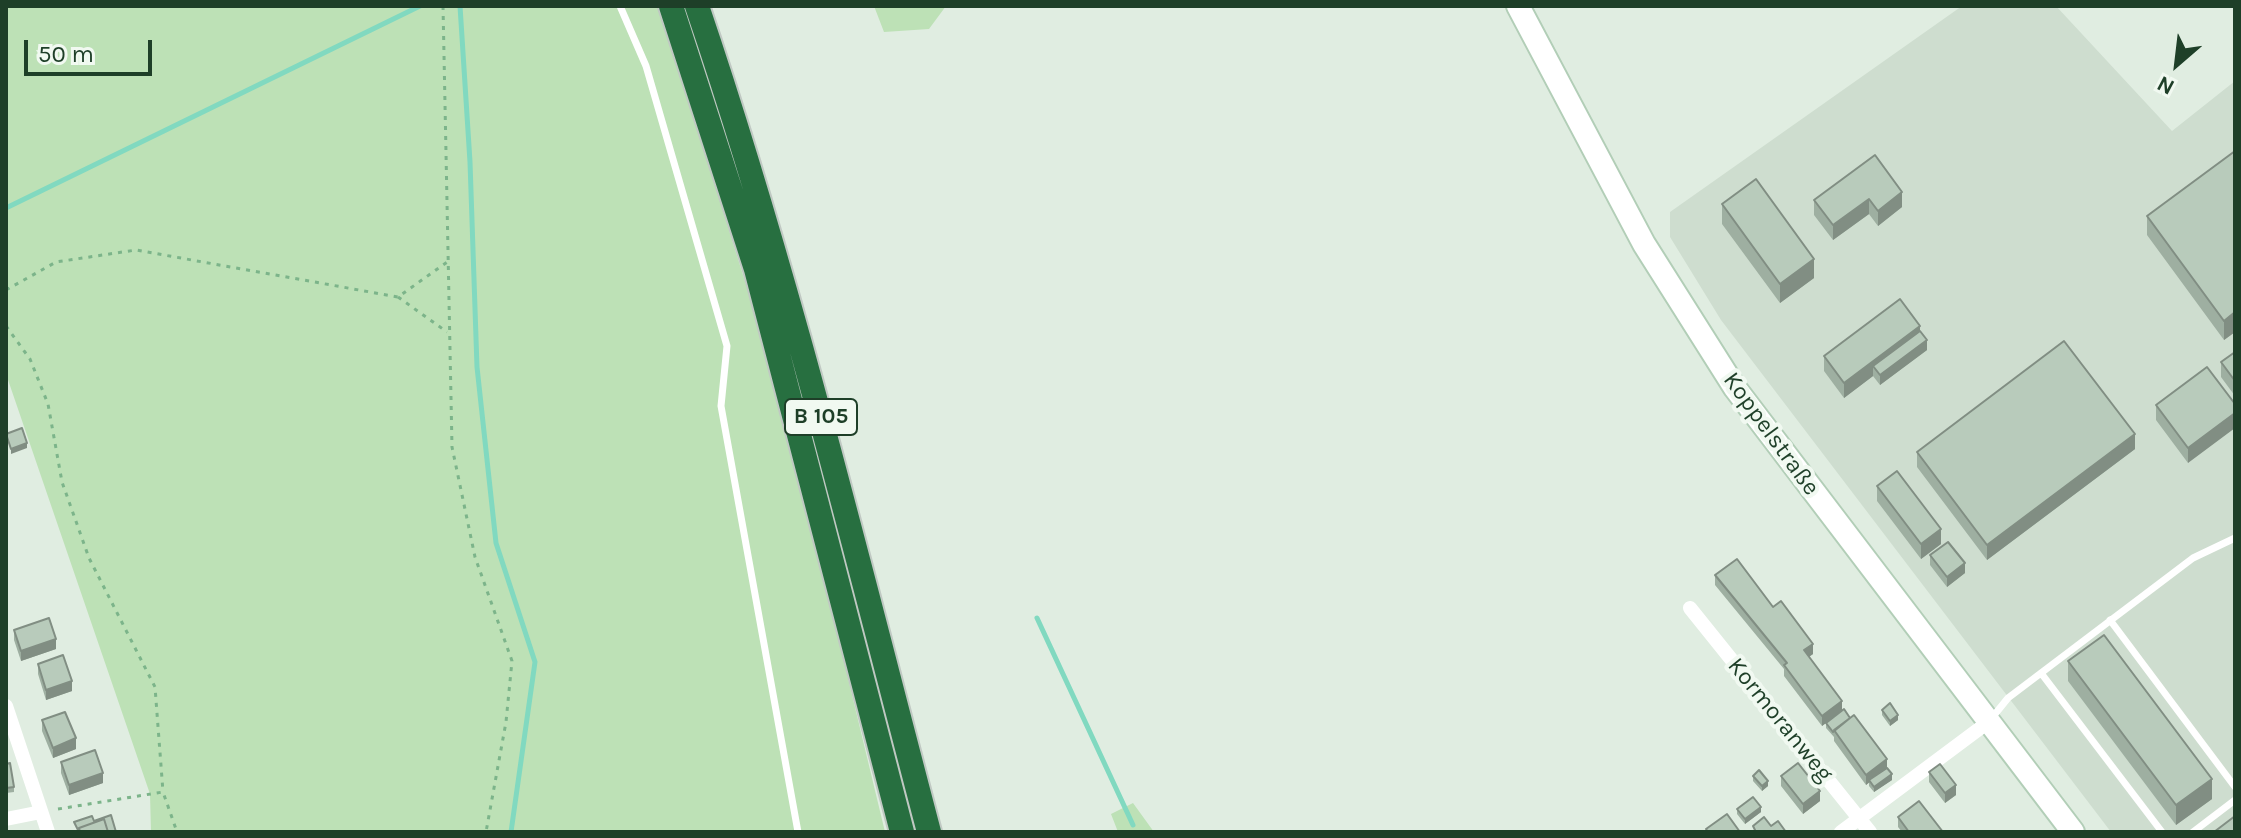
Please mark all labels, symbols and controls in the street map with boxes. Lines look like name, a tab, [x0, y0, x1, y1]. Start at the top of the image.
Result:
scale bar	[28, 24, 156, 74]
north arrow	[2137, 24, 2217, 104]
text: 50 m	[38, 40, 94, 68]
text: N	[2153, 70, 2179, 100]
street label: Koppelstraße	[1717, 367, 1825, 501]
road number: B 105	[785, 399, 857, 435]
street label: Kormoranweg	[1721, 652, 1839, 788]

